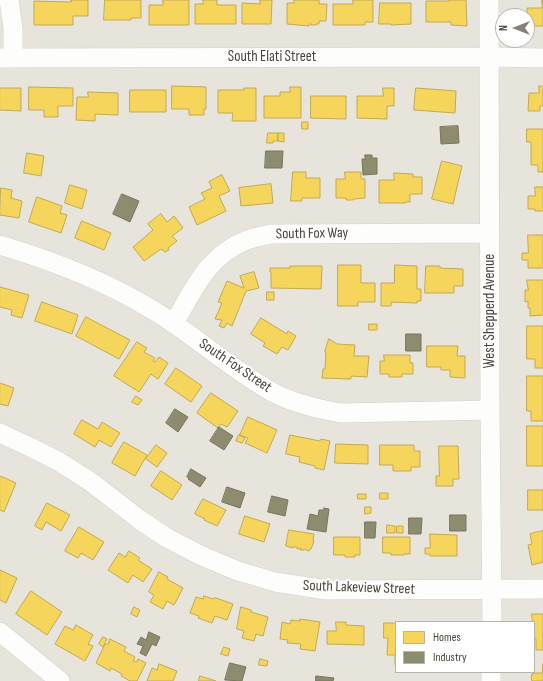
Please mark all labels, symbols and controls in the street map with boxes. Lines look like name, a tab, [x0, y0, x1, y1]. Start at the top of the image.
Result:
north arrow	[495, 8, 535, 48]
text: N	[497, 25, 510, 31]
street label: South Elati Street	[228, 48, 316, 66]
street label: South Fox Way	[275, 224, 349, 244]
street label: West Shepperd Avenue	[481, 254, 499, 368]
street label: South Fox Street	[195, 335, 275, 397]
street label: South Lakeview Street	[303, 577, 415, 599]
legend	[395, 621, 535, 673]
text: Homes	[433, 630, 461, 645]
text: Industry	[433, 650, 467, 665]

